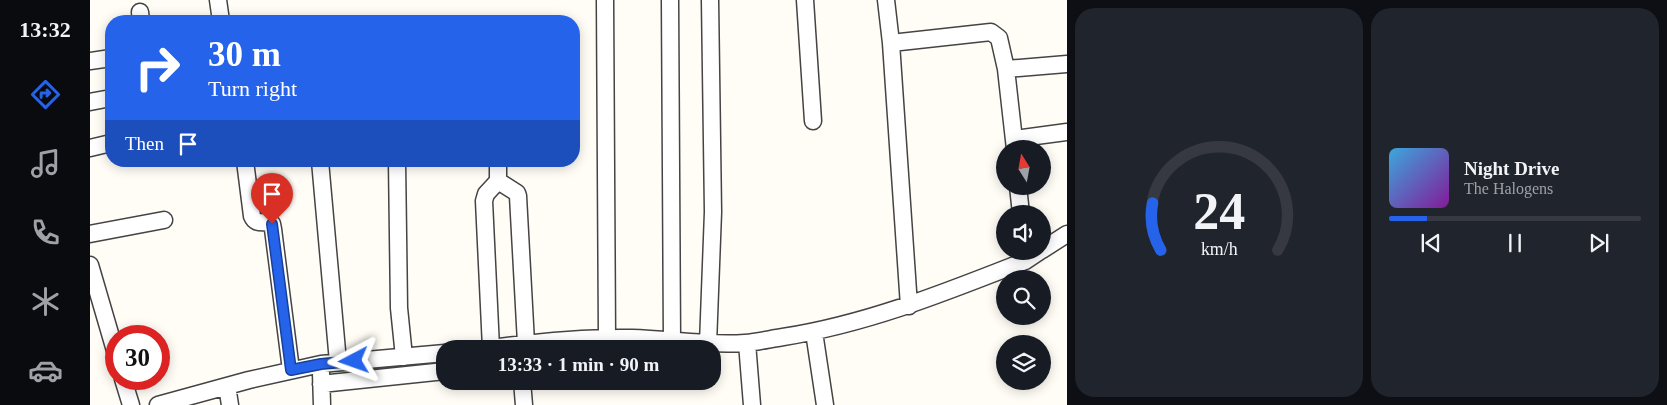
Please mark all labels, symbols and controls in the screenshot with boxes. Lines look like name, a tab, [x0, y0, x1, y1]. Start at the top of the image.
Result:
text: 13:32	[19, 17, 71, 42]
icon: right	[125, 35, 190, 100]
text: 30 m	[208, 35, 281, 74]
text: Turn right	[208, 76, 297, 101]
icon: directions	[28, 77, 63, 112]
icon: arrive	[174, 130, 202, 158]
text: Then	[125, 133, 164, 154]
north arrow	[996, 140, 1051, 195]
map controls	[996, 140, 1051, 390]
icon: music	[28, 146, 63, 181]
text: Night Drive	[1464, 158, 1560, 179]
pin	[251, 173, 293, 224]
icon: arrive	[258, 180, 286, 208]
text: The Halogens	[1464, 180, 1553, 197]
text: 24	[1193, 183, 1245, 240]
button: sound	[996, 205, 1051, 260]
icon: phone	[28, 215, 63, 250]
icon: previous	[1417, 229, 1445, 257]
icon: pause	[1501, 229, 1529, 257]
icon: next	[1585, 229, 1613, 257]
text: km/h	[1201, 239, 1237, 259]
button: search	[996, 270, 1051, 325]
icon: climate	[28, 284, 63, 319]
speed limit sign: 30	[105, 325, 170, 390]
position arrow	[327, 334, 379, 386]
button: layers	[996, 335, 1051, 390]
icon: car	[28, 353, 63, 388]
text: 13:33 · 1 min · 90 m	[498, 354, 659, 375]

